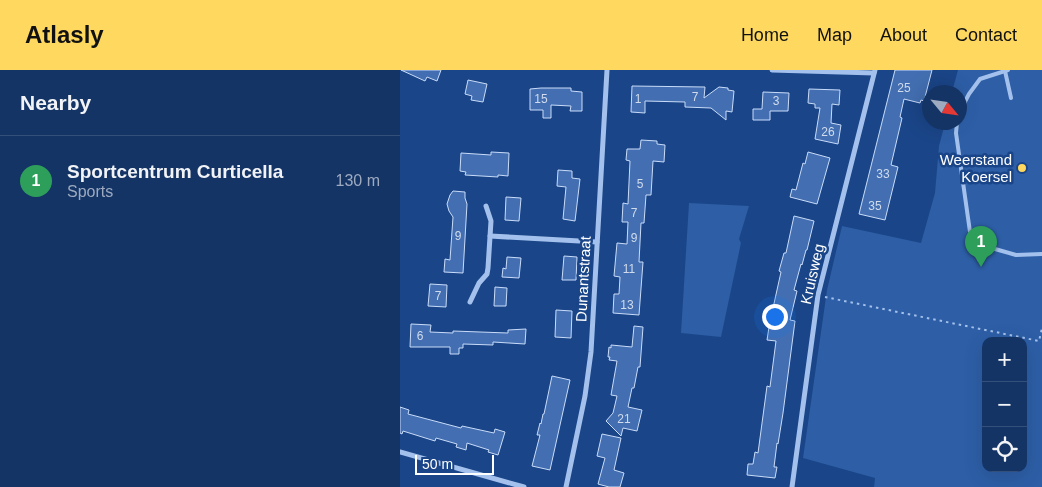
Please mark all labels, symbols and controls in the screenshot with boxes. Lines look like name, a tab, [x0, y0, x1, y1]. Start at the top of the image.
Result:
text: Atlasly	[25, 21, 104, 48]
text: Home	[741, 25, 789, 45]
text: Map	[817, 25, 852, 45]
text: About	[880, 25, 927, 45]
text: Contact	[955, 25, 1017, 45]
house number: 25	[897, 81, 911, 95]
north arrow	[922, 85, 967, 130]
house number: 7	[692, 90, 699, 104]
text: Nearby	[20, 91, 91, 114]
house number: 15	[534, 92, 548, 106]
house number: 1	[635, 92, 642, 106]
house number: 3	[773, 94, 780, 108]
house number: 26	[821, 125, 835, 139]
place label: Weerstand Koersel	[940, 151, 1012, 185]
text: Sportcentrum Curticella	[67, 161, 283, 182]
marker: Weerstand Koersel	[1016, 162, 1028, 174]
house number: 33	[876, 167, 890, 181]
text: 1	[32, 172, 40, 189]
text: 130 m	[336, 172, 380, 189]
house number: 5	[637, 177, 644, 191]
text: Sports	[67, 183, 113, 200]
house number: 35	[868, 199, 882, 213]
house number: 7	[631, 206, 638, 220]
pin: 1	[965, 226, 997, 267]
house number: 9	[455, 229, 462, 243]
house number: 9	[631, 231, 638, 245]
street label: Dunantstraat	[572, 235, 594, 322]
street label: Kruisweg	[797, 242, 827, 306]
house number: 11	[623, 262, 636, 276]
house number: 7	[435, 289, 442, 303]
house number: 13	[620, 298, 634, 312]
your location	[762, 304, 788, 330]
house number: 6	[417, 329, 424, 343]
map controls	[982, 337, 1027, 472]
button: +	[982, 337, 1027, 382]
button: −	[982, 382, 1027, 427]
house number: 21	[617, 412, 631, 426]
button: locate	[982, 427, 1027, 472]
scale bar	[415, 452, 494, 475]
text: 50 m	[422, 456, 453, 472]

